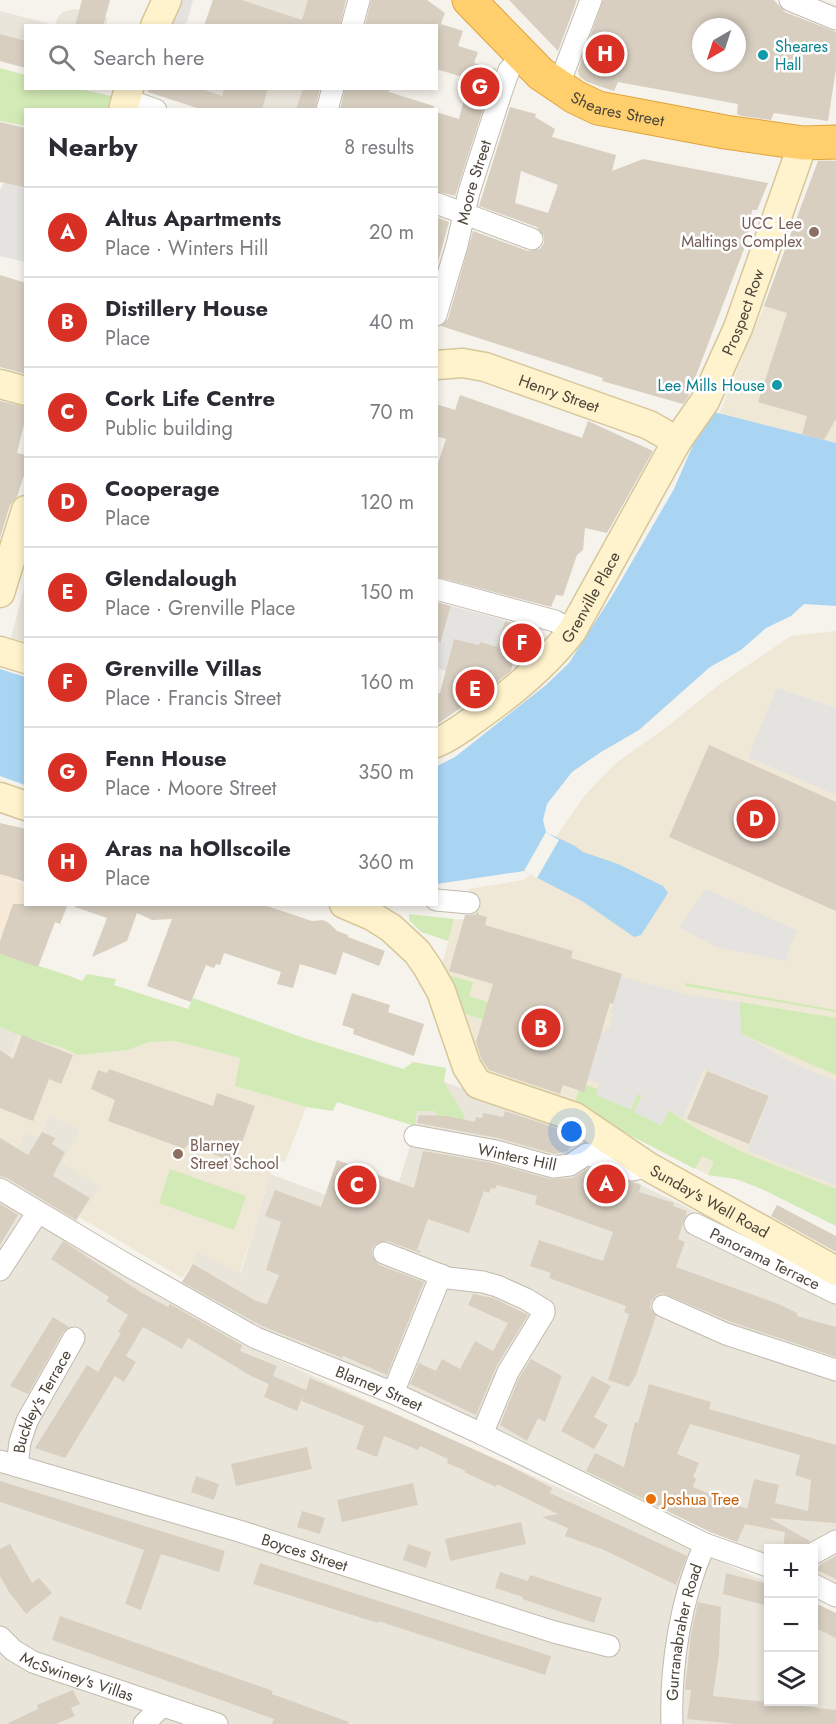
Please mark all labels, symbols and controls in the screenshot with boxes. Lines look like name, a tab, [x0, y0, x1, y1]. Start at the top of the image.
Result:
north arrow	[692, 18, 746, 72]
search box	[24, 24, 438, 90]
pin: H	[586, 32, 624, 76]
place label: Sheares Hall	[775, 35, 828, 76]
icon: search	[45, 41, 78, 74]
text: Search here	[93, 41, 204, 73]
marker: Sheares Hall	[756, 48, 770, 62]
pin: G	[460, 64, 500, 110]
street label: Sheares Street	[567, 85, 666, 132]
text: Nearby	[48, 128, 137, 166]
text: 8 results	[344, 133, 414, 162]
street label: Moore Street	[451, 137, 497, 227]
text: Altus Apartments	[105, 202, 281, 234]
place label: UCC Lee Maltings Complex	[681, 212, 802, 253]
text: A	[60, 218, 75, 247]
text: 20 m	[369, 218, 414, 247]
marker: UCC Lee Maltings Complex	[807, 225, 821, 239]
text: Place · Winters Hill	[105, 234, 268, 263]
street label: Prospect Row	[716, 265, 769, 359]
text: Distillery House	[105, 292, 268, 324]
text: B	[61, 308, 74, 337]
text: 40 m	[369, 308, 414, 337]
text: Place	[105, 324, 150, 353]
street label: Henry Street	[516, 368, 603, 418]
place label: Lee Mills House	[658, 374, 765, 397]
marker: Lee Mills House	[770, 378, 784, 392]
text: Cork Life Centre	[105, 382, 275, 414]
text: C	[60, 398, 75, 427]
text: 70 m	[370, 398, 414, 427]
text: Public building	[105, 414, 233, 443]
text: Cooperage	[105, 472, 220, 504]
text: D	[60, 488, 75, 517]
text: 120 m	[360, 488, 414, 517]
text: Place	[105, 504, 150, 533]
street label: Grenville Place	[555, 547, 625, 648]
text: Glendalough	[105, 562, 237, 594]
text: E	[61, 578, 74, 607]
text: 150 m	[360, 578, 414, 607]
text: Place · Grenville Place	[105, 594, 295, 623]
pin: F	[502, 620, 542, 666]
text: Grenville Villas	[105, 652, 262, 684]
pin: E	[456, 666, 494, 712]
text: F	[62, 668, 73, 697]
text: 160 m	[360, 668, 414, 697]
text: Place · Francis Street	[105, 684, 281, 713]
text: Fenn House	[105, 742, 227, 774]
text: G	[59, 758, 76, 787]
text: 350 m	[358, 758, 414, 787]
text: Place · Moore Street	[105, 774, 277, 803]
pin: D	[736, 796, 776, 842]
text: Aras na hOllscoile	[105, 832, 291, 864]
text: H	[60, 848, 75, 877]
text: 360 m	[358, 848, 414, 877]
text: Place	[105, 864, 150, 893]
pin: B	[522, 1006, 560, 1050]
your location	[557, 1117, 586, 1146]
place label: Blarney Street School	[190, 1134, 279, 1175]
street label: Winters Hill	[475, 1137, 559, 1177]
marker: Blarney Street School	[171, 1147, 185, 1161]
street label: Sunday's Well Road	[646, 1158, 774, 1243]
pin: C	[338, 1162, 376, 1208]
pin: A	[586, 1162, 626, 1206]
street label: Panorama Terrace	[706, 1222, 824, 1295]
street label: Buckley's Terrace	[7, 1345, 77, 1454]
street label: Blarney Street	[332, 1360, 426, 1417]
place label: Joshua Tree	[661, 1488, 739, 1511]
marker: Joshua Tree	[644, 1492, 658, 1506]
street label: Boyces Street	[258, 1527, 351, 1577]
map controls	[764, 1544, 818, 1706]
button: +	[764, 1544, 818, 1598]
street label: Gurranabraher Road	[660, 1560, 708, 1701]
button: −	[764, 1598, 818, 1652]
street label: McSwiney's Villas	[16, 1645, 137, 1707]
button: layers	[764, 1652, 818, 1706]

